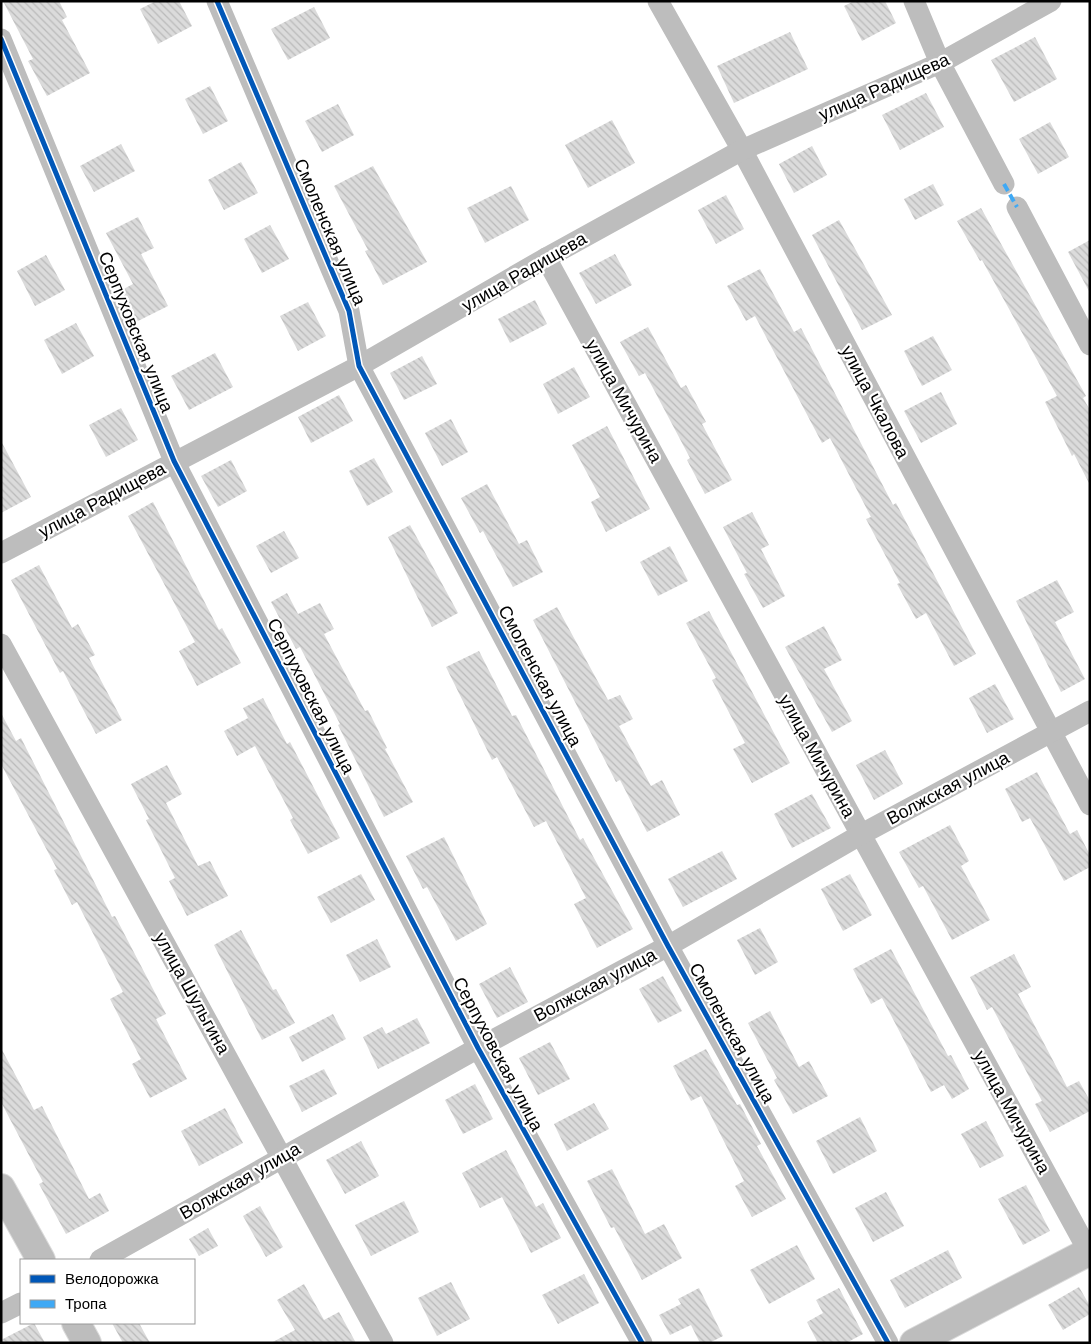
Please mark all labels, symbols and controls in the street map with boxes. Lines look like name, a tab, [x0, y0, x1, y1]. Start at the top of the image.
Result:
street label: улица Радищева	[816, 49, 953, 125]
street label: Смоленская улица	[290, 156, 370, 309]
street label: улица Радищева	[458, 228, 591, 316]
street label: Серпуховская улица	[95, 249, 178, 416]
street label: улица Мичурина	[582, 336, 667, 467]
street label: улица Чкалова	[837, 342, 914, 463]
street label: улица Радищева	[35, 458, 170, 542]
street label: Смоленская улица	[494, 602, 586, 751]
street label: Серпуховская улица	[263, 615, 359, 778]
street label: улица Мичурина	[775, 691, 860, 822]
street label: Волжская улица	[883, 747, 1013, 829]
street label: улица Шульгина	[150, 929, 234, 1058]
street label: Волжская улица	[530, 944, 660, 1026]
street label: Смоленская улица	[685, 960, 779, 1107]
street label: Серпуховская улица	[449, 974, 548, 1135]
street label: улица Мичурина	[970, 1047, 1055, 1178]
street label: Волжская улица	[176, 1138, 305, 1224]
legend	[20, 1259, 195, 1324]
text: Велодорожка	[65, 1270, 159, 1287]
text: Тропа	[65, 1295, 107, 1312]

